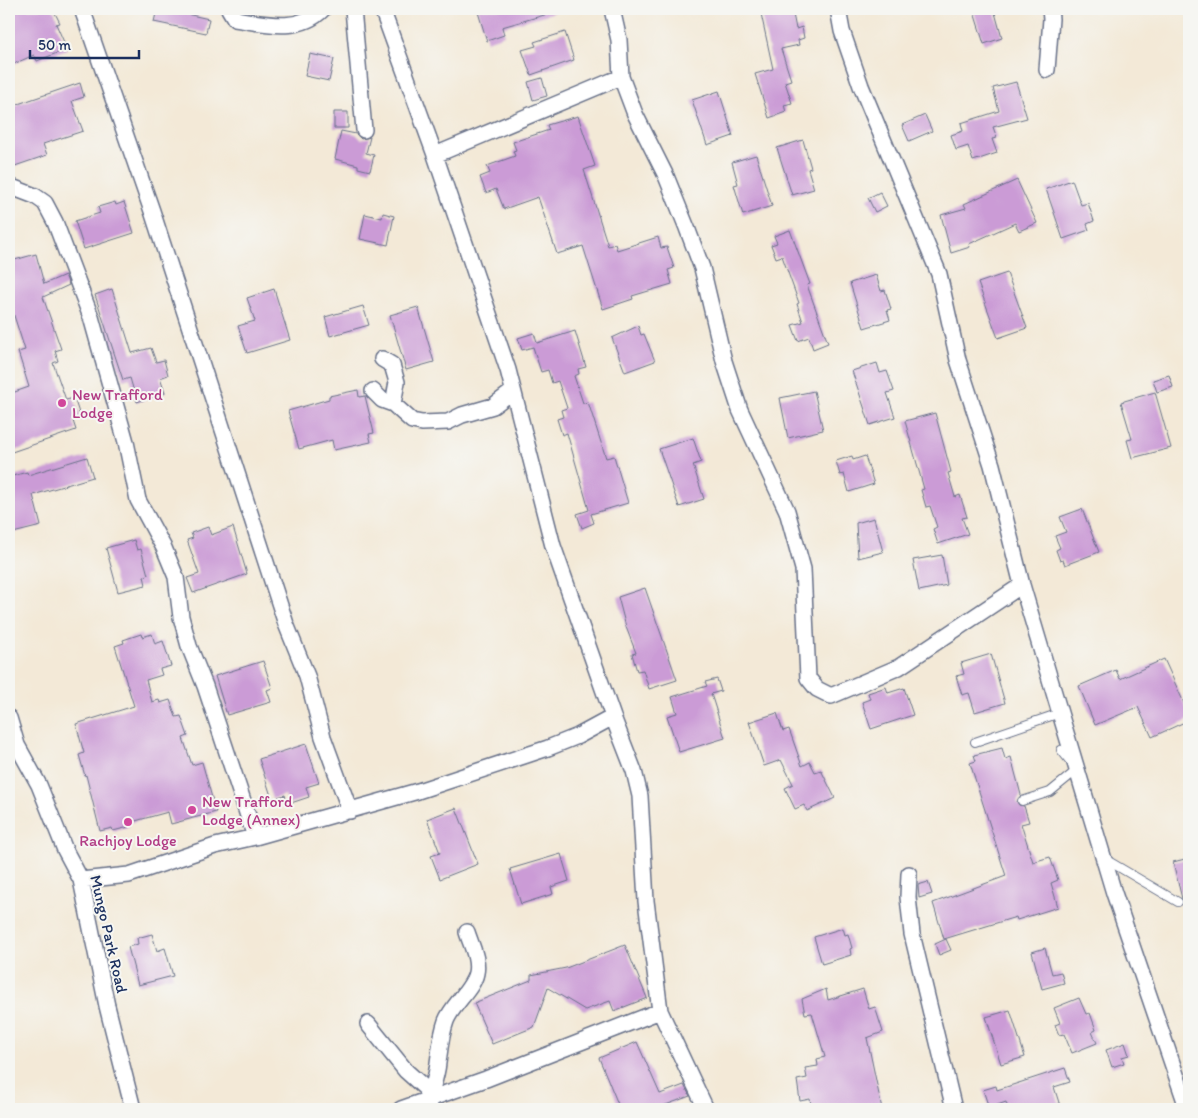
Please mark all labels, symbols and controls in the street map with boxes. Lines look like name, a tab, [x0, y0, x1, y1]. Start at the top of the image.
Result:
scale bar	[30, 28, 139, 60]
text: 50 m	[38, 36, 71, 54]
place label: New Trafford Lodge	[72, 385, 163, 422]
marker: New Trafford Lodge	[56, 397, 68, 409]
place label: New Trafford Lodge (Annex)	[202, 792, 300, 829]
marker: New Trafford Lodge (Annex)	[186, 804, 198, 816]
marker: Rachjoy Lodge	[122, 816, 134, 828]
place label: Rachjoy Lodge	[79, 831, 177, 850]
street label: Mungo Park Road	[86, 873, 132, 995]

